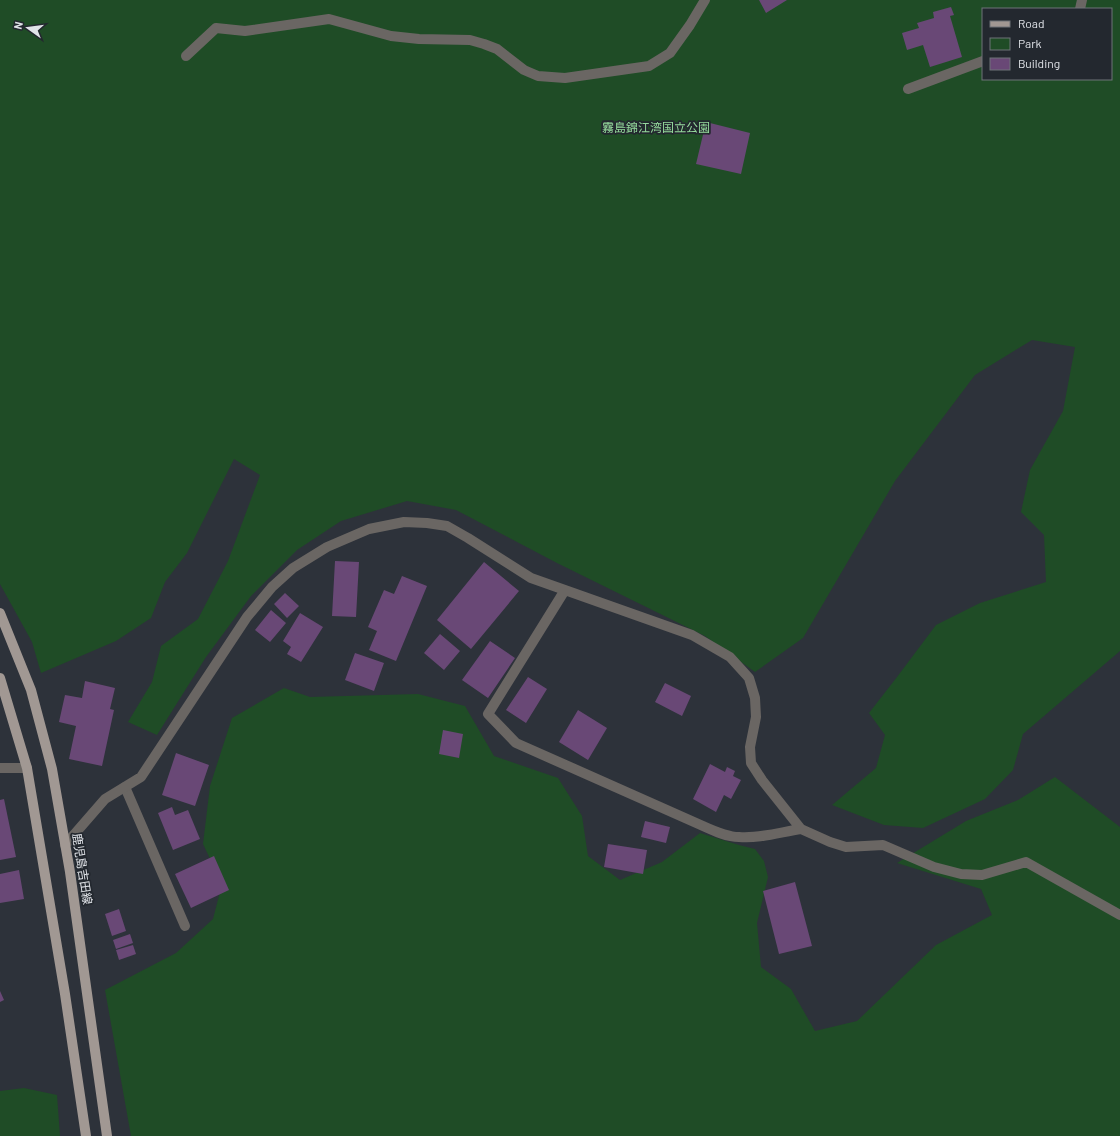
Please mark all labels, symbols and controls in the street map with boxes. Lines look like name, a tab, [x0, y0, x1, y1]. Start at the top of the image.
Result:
north arrow	[8, 8, 48, 48]
legend	[982, 8, 1112, 80]
text: Road	[1018, 16, 1045, 30]
text: N	[11, 20, 25, 31]
text: Park	[1018, 36, 1042, 50]
text: Building	[1018, 56, 1060, 70]
park label: 霧島錦江湾国立公園	[602, 120, 710, 134]
street label: 鹿児島吉田線	[70, 832, 96, 906]

